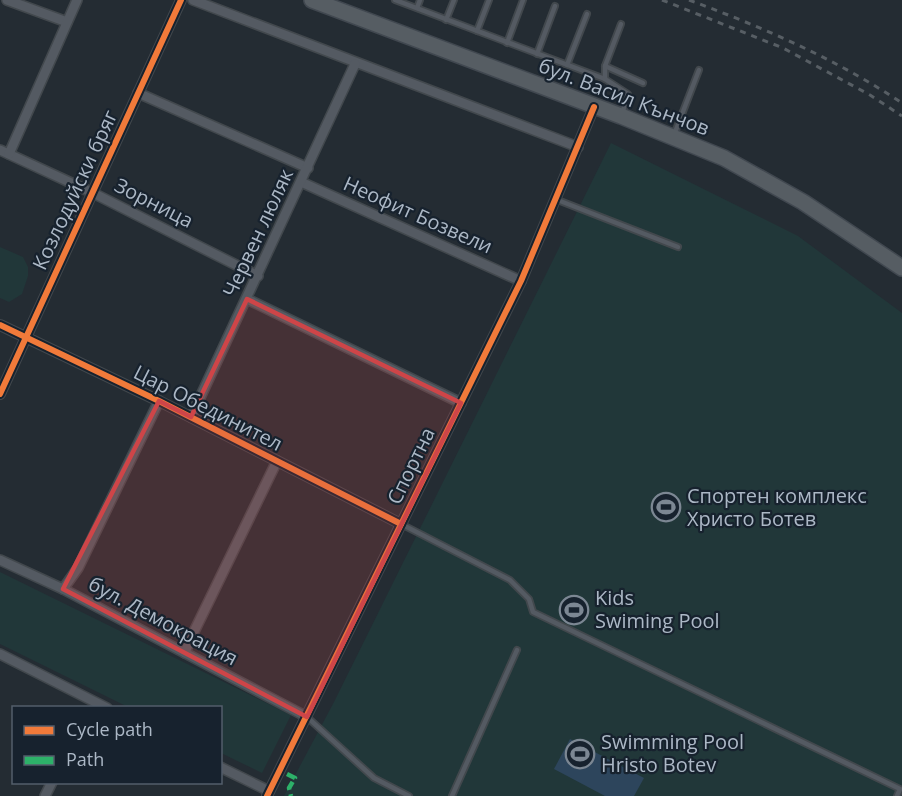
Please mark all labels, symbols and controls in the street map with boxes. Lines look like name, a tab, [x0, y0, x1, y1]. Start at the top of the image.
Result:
street label: бул. Васил Кънчов	[535, 51, 714, 142]
street label: Козлодуйски бряг	[26, 105, 124, 274]
street label: Червен люляк	[216, 164, 299, 301]
street label: Неофит Бозвели	[339, 170, 497, 260]
street label: Зорница	[110, 171, 198, 234]
street label: Цар Обединител	[129, 358, 287, 457]
street label: Спортна	[380, 423, 441, 509]
place label: Спортен комплекс Христо Ботев	[687, 482, 867, 532]
sports icon: Спортен комплекс Христо Ботев	[650, 491, 682, 523]
street label: бул. Демокрация	[84, 570, 243, 671]
place label: Kids Swiming Pool	[595, 584, 720, 634]
sports icon: Kids Swiming Pool	[558, 594, 590, 626]
legend	[12, 706, 222, 784]
text: Cycle path	[66, 717, 153, 741]
place label: Swimming Pool Hristo Botev	[601, 728, 744, 778]
sports icon: Swimming Pool Hristo Botev	[564, 738, 596, 770]
text: Path	[66, 747, 104, 771]

